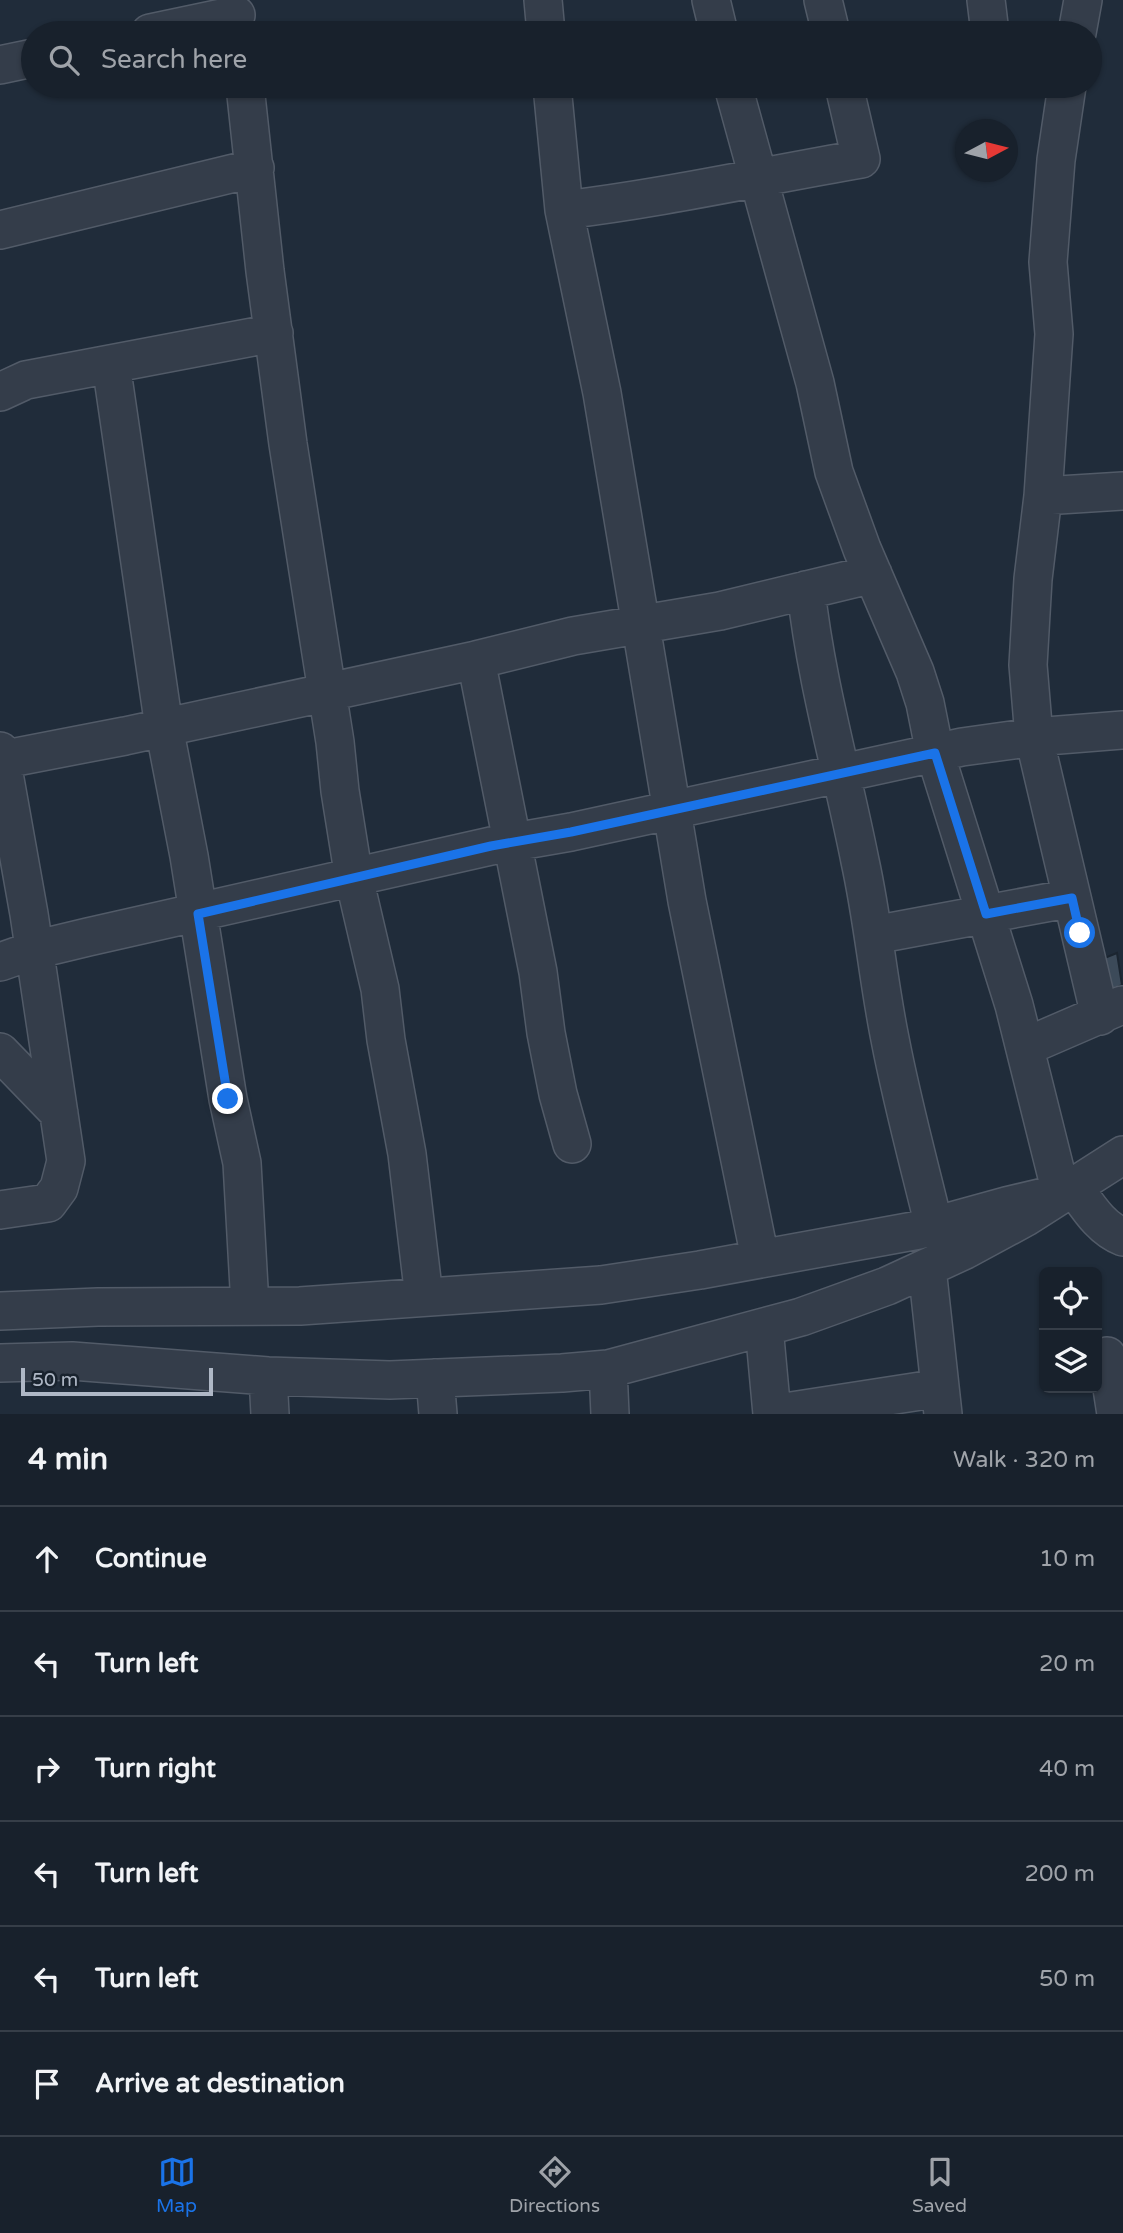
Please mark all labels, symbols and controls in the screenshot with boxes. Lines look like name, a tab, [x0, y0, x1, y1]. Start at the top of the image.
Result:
search box	[21, 21, 1102, 98]
icon: search	[45, 41, 83, 79]
text: Search here	[101, 44, 247, 75]
north arrow	[955, 119, 1018, 182]
route start	[1064, 917, 1095, 948]
route end	[212, 1083, 243, 1114]
map controls	[1039, 1267, 1102, 1393]
button: locate	[1039, 1267, 1102, 1330]
button: layers	[1039, 1330, 1102, 1393]
scale bar	[21, 1365, 214, 1397]
text: 50 m	[32, 1369, 78, 1391]
text: 4 min	[28, 1441, 108, 1478]
text: Walk · 320 m	[953, 1446, 1095, 1474]
icon: ahead	[28, 1540, 66, 1578]
text: Continue	[95, 1543, 207, 1574]
text: 10 m	[1039, 1545, 1095, 1573]
icon: left	[28, 1645, 66, 1683]
text: Turn left	[95, 1648, 198, 1679]
text: 20 m	[1039, 1650, 1095, 1678]
icon: right	[28, 1750, 66, 1788]
text: Turn right	[95, 1753, 216, 1784]
text: 40 m	[1039, 1755, 1095, 1783]
icon: left	[28, 1855, 66, 1893]
text: Turn left	[95, 1858, 198, 1889]
text: 200 m	[1025, 1860, 1095, 1888]
icon: left	[28, 1960, 66, 1998]
text: Turn left	[95, 1963, 198, 1994]
text: 50 m	[1039, 1965, 1095, 1993]
icon: arrive	[28, 2065, 66, 2103]
text: Arrive at destination	[95, 2068, 345, 2099]
tab: Map	[156, 2153, 197, 2217]
tab: Directions	[509, 2153, 600, 2217]
tab: Saved	[912, 2153, 967, 2217]

